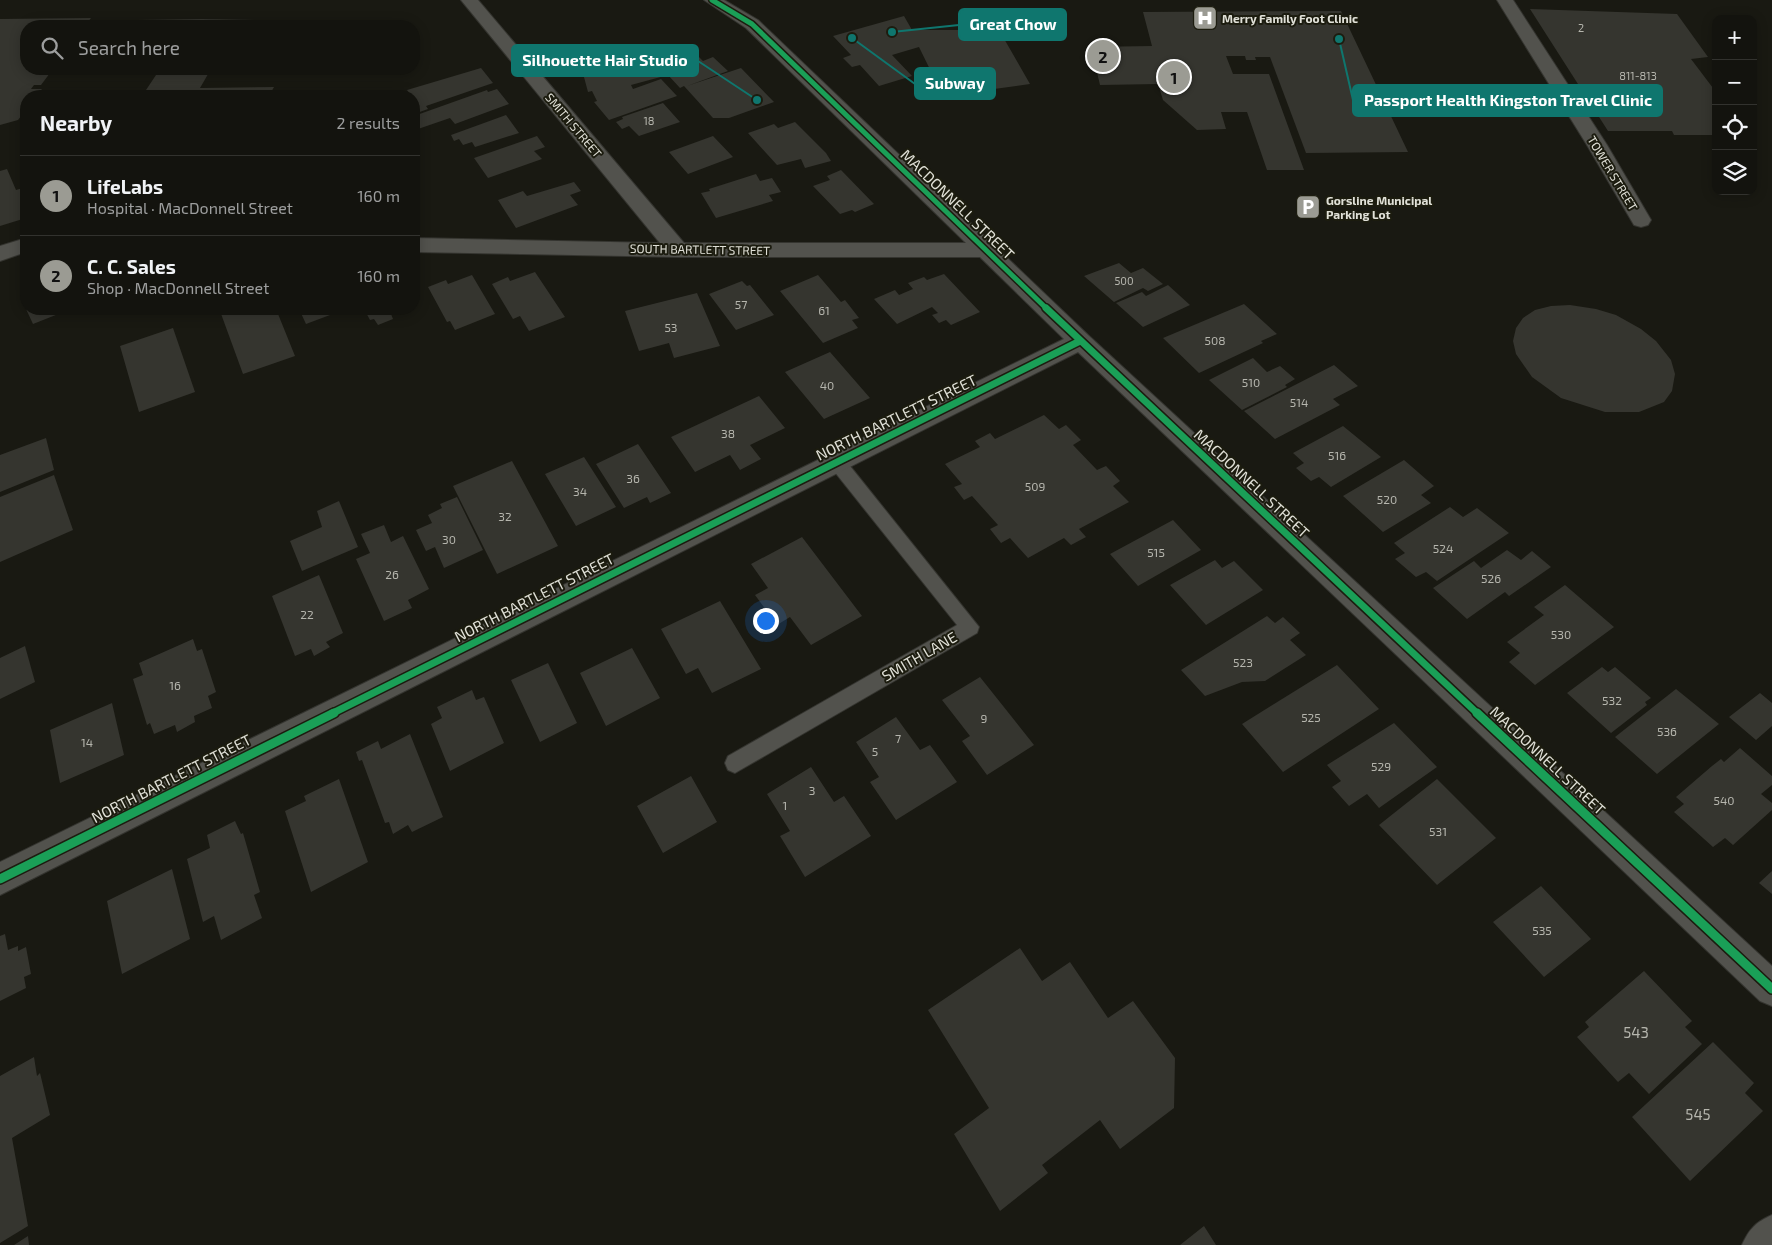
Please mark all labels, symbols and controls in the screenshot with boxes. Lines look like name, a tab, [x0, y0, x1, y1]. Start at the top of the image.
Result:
hospital icon: Merry Family Foot Clinic	[1192, 5, 1218, 31]
callout: Great Chow	[959, 9, 1066, 40]
place label: Merry Family Foot Clinic	[1222, 11, 1358, 26]
text: Great Chow	[969, 14, 1057, 33]
map controls	[1712, 15, 1757, 195]
button: +	[1712, 15, 1757, 60]
search box	[20, 20, 420, 75]
house number: 2	[1578, 21, 1584, 34]
icon: search	[38, 34, 66, 62]
text: Search here	[78, 36, 180, 59]
pin: 2	[1087, 37, 1119, 75]
callout: Silhouette Hair Studio	[512, 45, 698, 76]
text: Silhouette Hair Studio	[522, 50, 688, 69]
pin: 1	[1158, 58, 1190, 96]
button: −	[1712, 60, 1757, 105]
callout: Subway	[915, 68, 995, 99]
house number: 811-813	[1619, 69, 1657, 82]
text: Subway	[925, 73, 985, 93]
callout: Passport Health Kingston Travel Clinic	[1353, 85, 1662, 116]
street label: SMITH STREET	[543, 90, 605, 160]
text: Passport Health Kingston Travel Clinic	[1364, 90, 1652, 109]
button: locate	[1712, 105, 1757, 150]
text: Nearby	[40, 110, 112, 135]
text: 2 results	[337, 113, 400, 132]
house number: 18	[643, 114, 655, 127]
street label: TOWER STREET	[1585, 133, 1641, 213]
street label: MACDONNELL STREET	[897, 145, 1019, 263]
button: layers	[1712, 150, 1757, 195]
text: LifeLabs	[87, 175, 163, 198]
text: 1	[53, 186, 59, 205]
text: 160 m	[357, 186, 400, 205]
place label: Gorsline Municipal Parking Lot	[1326, 193, 1432, 221]
parking icon: Gorsline Municipal Parking Lot	[1295, 194, 1321, 220]
text: Hospital · MacDonnell Street	[87, 198, 293, 217]
street label: SOUTH BARTLETT STREET	[630, 241, 770, 257]
text: C. C. Sales	[87, 255, 176, 278]
text: 2	[51, 266, 61, 285]
text: 160 m	[357, 266, 400, 285]
house number: 500	[1114, 274, 1134, 287]
text: Shop · MacDonnell Street	[87, 278, 269, 297]
house number: 57	[735, 297, 747, 311]
house number: 61	[818, 303, 830, 317]
house number: 53	[664, 320, 678, 334]
house number: 508	[1205, 333, 1225, 347]
street label: NORTH BARTLETT STREET	[813, 370, 980, 464]
house number: 510	[1242, 375, 1260, 389]
house number: 40	[820, 378, 834, 392]
house number: 514	[1290, 395, 1308, 409]
street label: MACDONNELL STREET	[1191, 425, 1314, 541]
house number: 38	[721, 426, 735, 440]
house number: 516	[1328, 448, 1346, 462]
house number: 36	[626, 471, 640, 485]
house number: 509	[1025, 479, 1045, 493]
house number: 34	[573, 484, 587, 498]
house number: 520	[1377, 492, 1397, 506]
house number: 32	[498, 509, 512, 523]
house number: 30	[442, 532, 456, 546]
house number: 524	[1433, 541, 1453, 555]
house number: 515	[1147, 545, 1165, 559]
street label: NORTH BARTLETT STREET	[451, 549, 617, 645]
house number: 26	[385, 567, 399, 581]
house number: 526	[1481, 571, 1501, 585]
house number: 22	[300, 607, 314, 621]
your location	[753, 608, 779, 634]
street label: SMITH LANE	[878, 627, 960, 685]
house number: 530	[1551, 627, 1571, 641]
house number: 523	[1233, 655, 1253, 669]
house number: 16	[169, 678, 181, 692]
house number: 532	[1602, 693, 1622, 707]
street label: MACDONNELL STREET	[1487, 702, 1610, 818]
house number: 525	[1301, 710, 1321, 724]
house number: 9	[981, 711, 988, 725]
house number: 536	[1657, 724, 1677, 738]
street label: NORTH BARTLETT STREET	[88, 730, 254, 826]
house number: 7	[895, 731, 901, 745]
house number: 14	[81, 735, 93, 749]
house number: 5	[872, 744, 878, 758]
house number: 529	[1371, 759, 1391, 773]
house number: 3	[809, 783, 815, 797]
house number: 540	[1713, 793, 1735, 807]
house number: 1	[783, 798, 787, 812]
house number: 531	[1429, 824, 1447, 838]
house number: 535	[1532, 923, 1552, 937]
house number: 543	[1623, 1023, 1649, 1041]
house number: 545	[1685, 1105, 1711, 1123]

